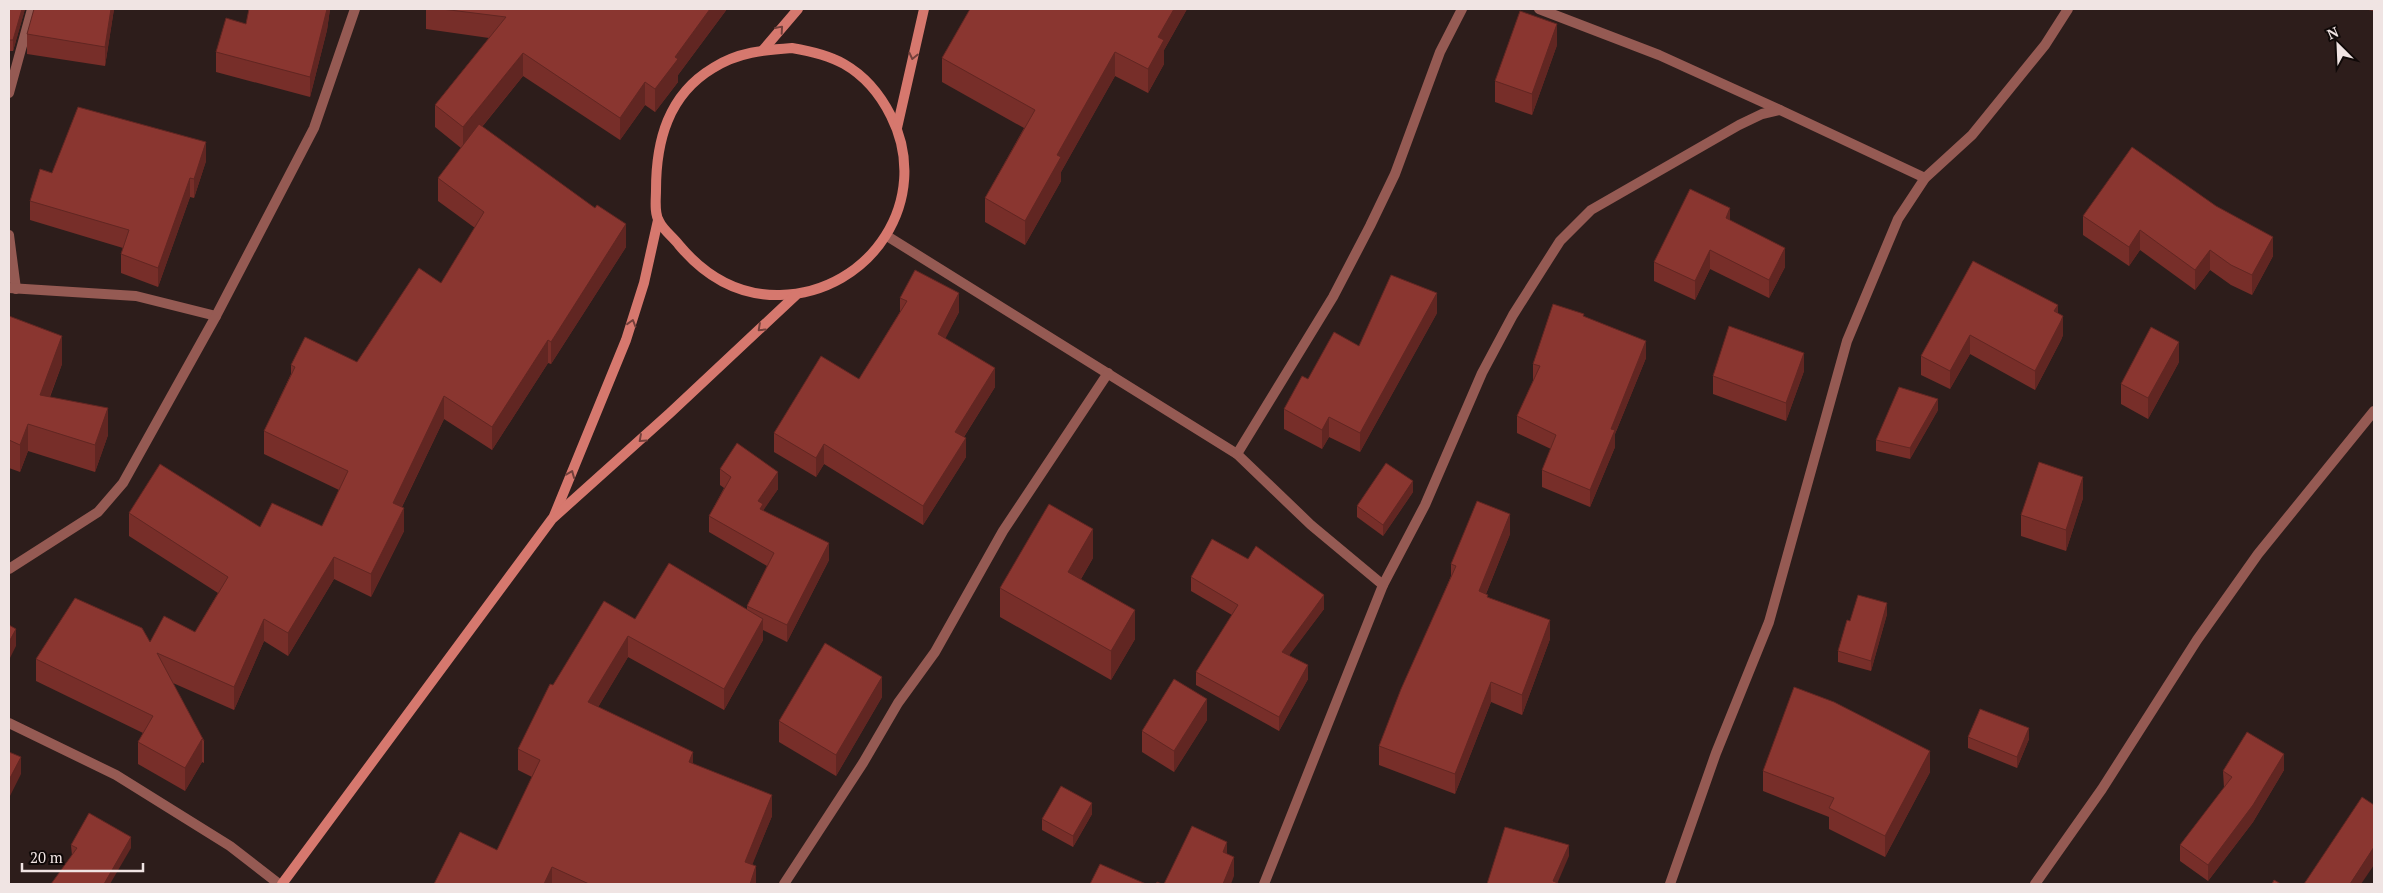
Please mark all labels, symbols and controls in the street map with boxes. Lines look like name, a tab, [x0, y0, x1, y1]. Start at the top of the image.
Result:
north arrow	[2313, 20, 2363, 70]
text: N	[2324, 22, 2342, 44]
one-way arrow	[775, 26, 784, 35]
one-way arrow	[908, 52, 919, 61]
one-way arrow	[626, 319, 636, 328]
one-way arrow	[757, 322, 766, 331]
one-way arrow	[638, 433, 647, 442]
one-way arrow	[565, 470, 575, 479]
scale bar	[22, 840, 144, 872]
text: 20 m	[30, 847, 63, 867]

